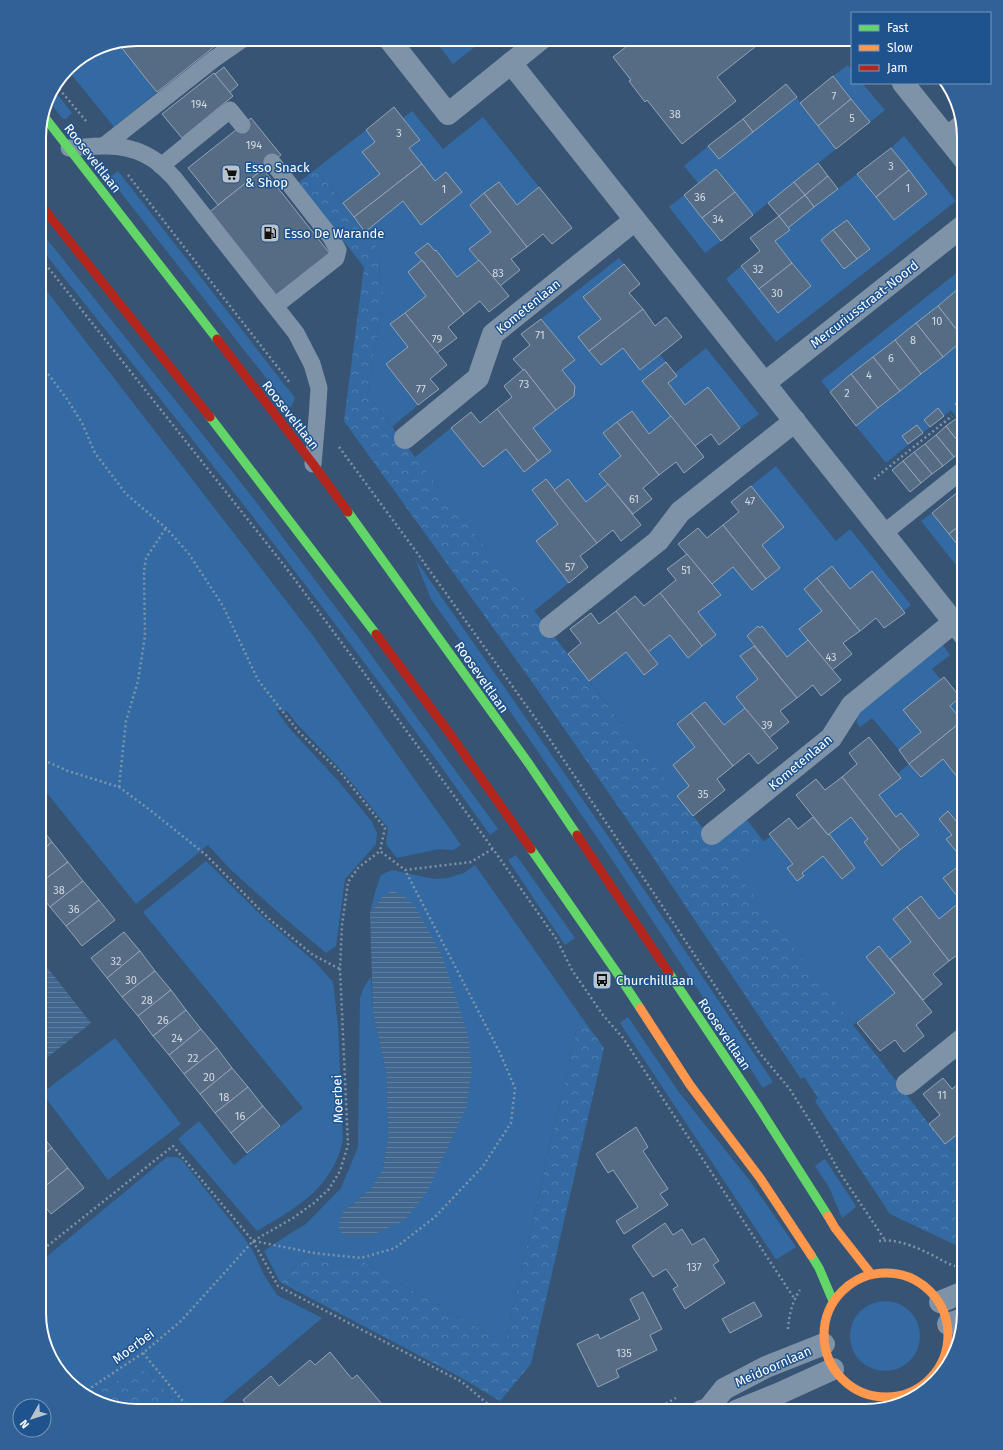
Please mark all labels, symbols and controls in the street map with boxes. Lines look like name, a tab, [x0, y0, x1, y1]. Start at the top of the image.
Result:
legend	[851, 12, 991, 84]
text: Fast	[887, 21, 909, 35]
text: Slow	[887, 41, 913, 55]
text: Jam	[887, 61, 907, 75]
house number: 7	[832, 90, 837, 103]
house number: 194	[191, 98, 207, 111]
house number: 38	[669, 108, 681, 121]
house number: 5	[849, 112, 855, 125]
street label: Rooseveltlaan	[61, 121, 124, 196]
house number: 3	[396, 127, 402, 140]
house number: 194	[246, 139, 262, 152]
place label: Esso Snack & Shop	[245, 160, 310, 190]
house number: 3	[888, 160, 894, 173]
supermarket icon: Esso Snack & Shop	[220, 163, 242, 185]
house number: 1	[906, 182, 910, 195]
house number: 1	[442, 183, 446, 196]
house number: 36	[694, 191, 706, 204]
house number: 34	[712, 213, 724, 226]
fuel station icon: Esso De Warande	[259, 222, 281, 244]
place label: Esso De Warande	[284, 226, 384, 241]
street label: Mercuriusstraat-Noord	[807, 258, 921, 351]
house number: 32	[753, 263, 763, 276]
house number: 83	[492, 267, 504, 280]
street label: Kometenlaan	[493, 276, 563, 337]
house number: 30	[771, 287, 783, 300]
house number: 10	[932, 315, 942, 328]
house number: 71	[535, 329, 545, 342]
house number: 79	[432, 333, 442, 346]
house number: 8	[910, 334, 916, 347]
house number: 6	[888, 352, 894, 365]
house number: 4	[866, 369, 872, 382]
street label: Rooseveltlaan	[259, 378, 322, 453]
house number: 73	[519, 378, 529, 391]
house number: 77	[416, 383, 426, 396]
house number: 2	[844, 387, 850, 400]
house number: 61	[629, 493, 639, 506]
house number: 47	[745, 495, 755, 508]
house number: 57	[565, 561, 575, 574]
house number: 51	[681, 564, 691, 577]
street label: Rooseveltlaan	[452, 639, 512, 716]
house number: 43	[825, 651, 837, 664]
house number: 39	[761, 719, 773, 732]
street label: Kometenlaan	[766, 732, 835, 793]
house number: 35	[698, 788, 709, 801]
house number: 38	[53, 884, 65, 897]
house number: 36	[68, 903, 80, 916]
house number: 32	[111, 955, 121, 968]
bus stop icon: Churchilllaan	[591, 969, 613, 991]
place label: Churchilllaan	[616, 973, 694, 988]
house number: 30	[125, 974, 137, 987]
house number: 28	[141, 994, 153, 1007]
street label: Rooseveltlaan	[695, 996, 754, 1073]
house number: 26	[157, 1014, 169, 1027]
house number: 24	[172, 1032, 183, 1045]
house number: 22	[188, 1052, 198, 1065]
house number: 20	[203, 1071, 215, 1084]
street label: Moerbei	[329, 1075, 346, 1123]
house number: 11	[937, 1089, 947, 1102]
house number: 18	[219, 1091, 229, 1104]
house number: 16	[235, 1110, 245, 1123]
house number: 137	[686, 1261, 702, 1274]
street label: Moerbei	[110, 1326, 157, 1367]
street label: Meidoornlaan	[733, 1343, 814, 1390]
house number: 135	[616, 1347, 632, 1360]
north arrow	[12, 1398, 52, 1438]
text: N	[17, 1417, 32, 1431]

